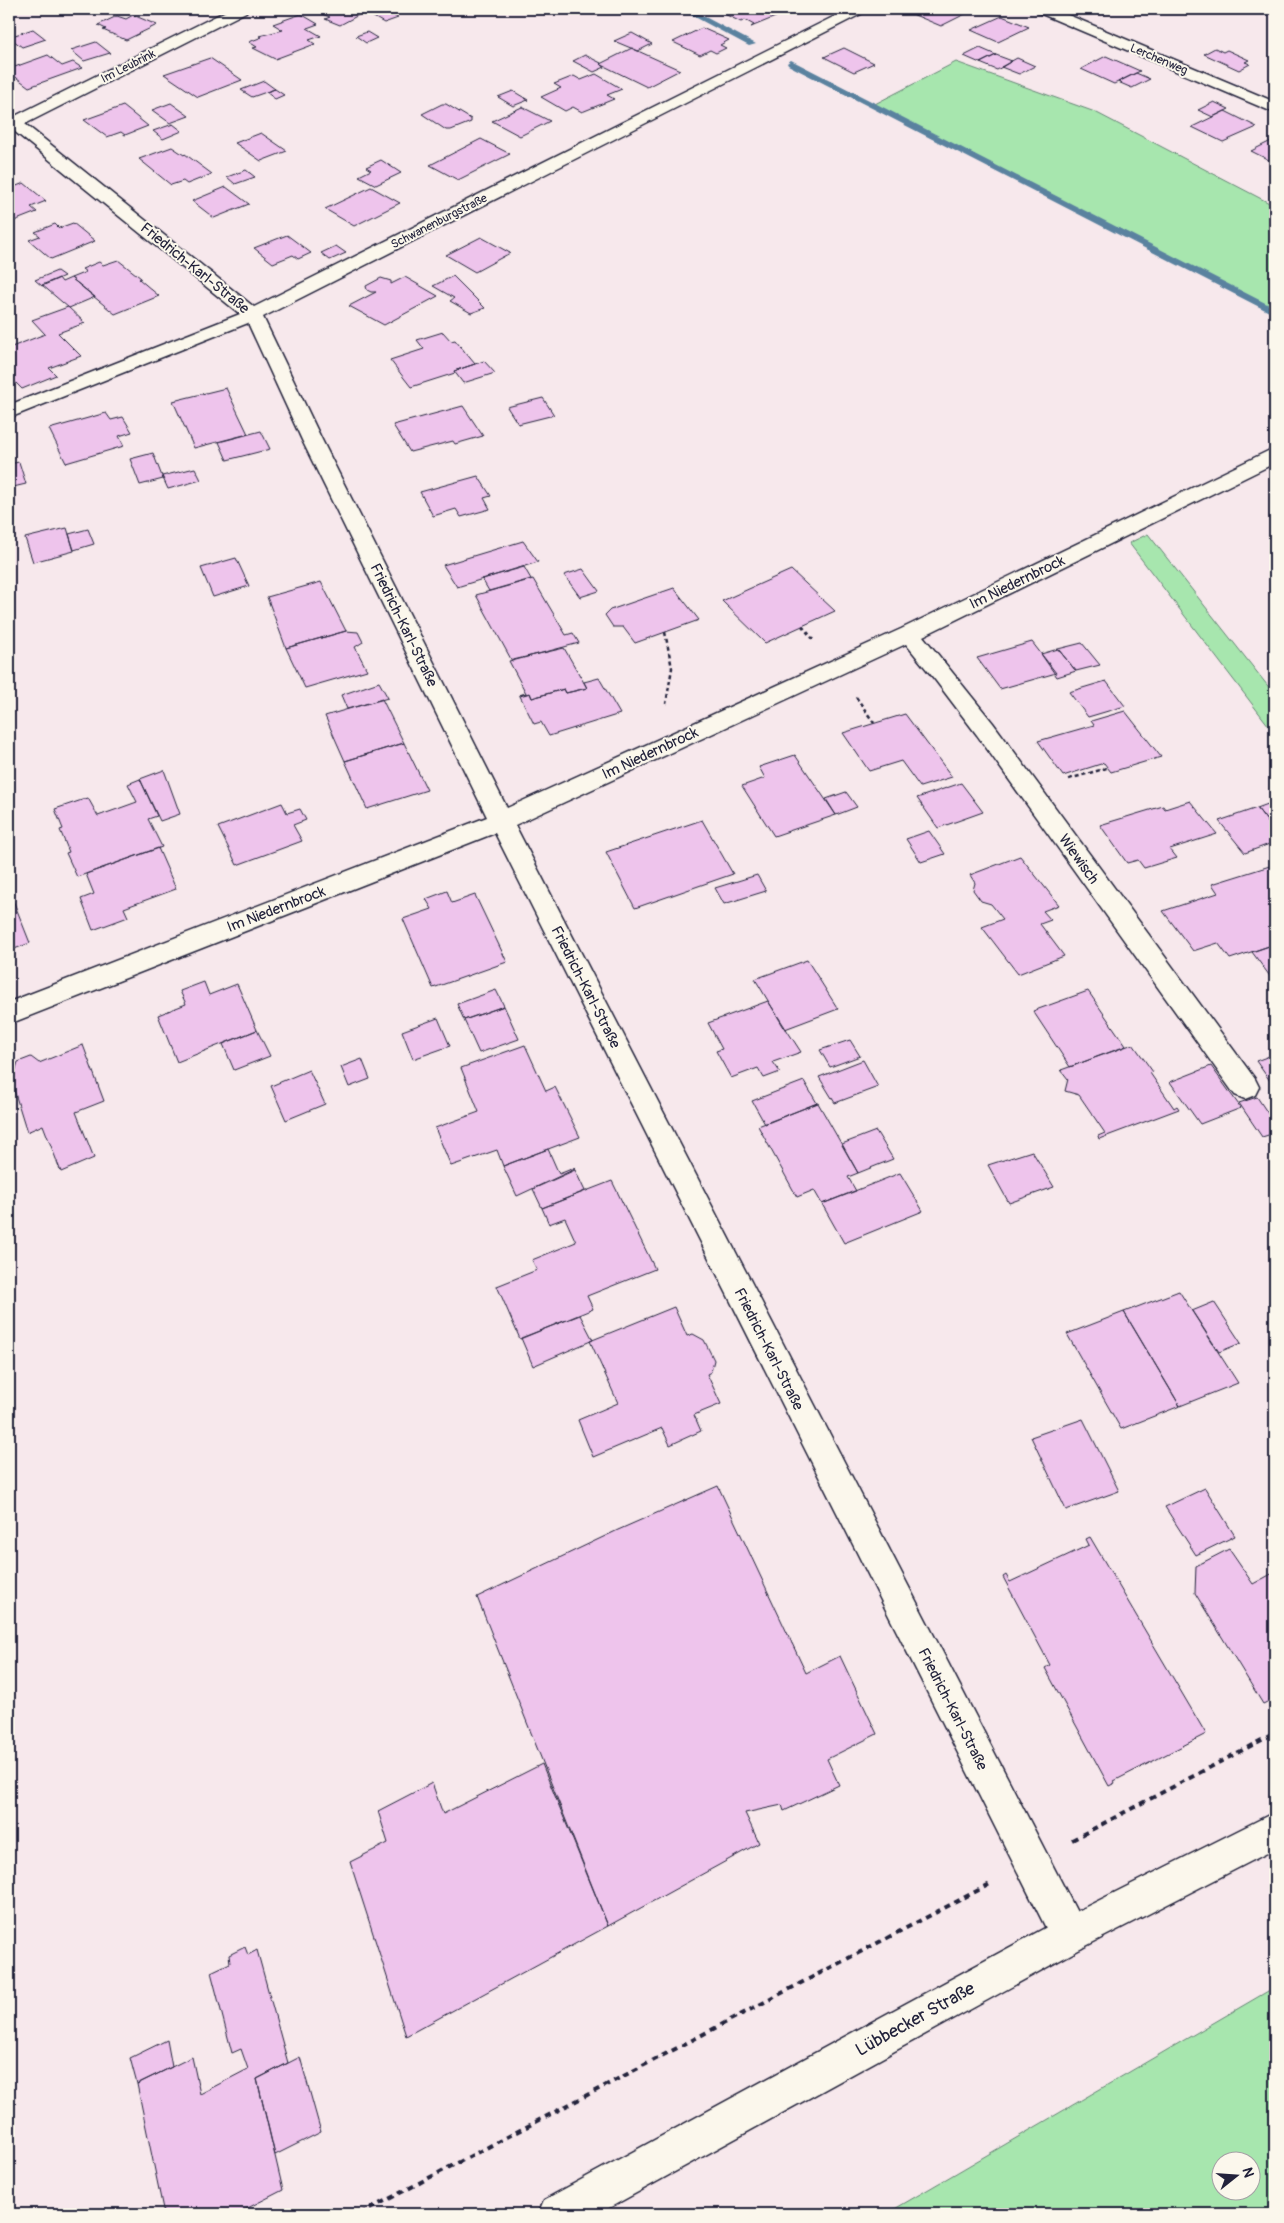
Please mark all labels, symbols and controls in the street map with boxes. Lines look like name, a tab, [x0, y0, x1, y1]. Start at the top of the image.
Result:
street label: Lerchenweg	[1128, 41, 1190, 78]
street label: Im Leubrink	[98, 46, 158, 87]
street label: Schwanenburgstraße	[389, 191, 490, 252]
street label: Friedrich-Karl-Straße	[136, 219, 254, 319]
street label: Im Niedernbrock	[966, 551, 1069, 614]
street label: Friedrich-Karl-Straße	[365, 560, 442, 691]
street label: Im Niedernbrock	[599, 723, 702, 784]
street label: Wiewisch	[1054, 831, 1103, 888]
street label: Im Niedernbrock	[224, 882, 329, 937]
street label: Friedrich-Karl-Straße	[546, 923, 625, 1052]
street label: Friedrich-Karl-Straße	[729, 1285, 808, 1414]
street label: Friedrich-Karl-Straße	[913, 1645, 992, 1774]
street label: Lübbecker Straße	[851, 1977, 979, 2062]
north arrow	[1212, 2150, 1262, 2200]
text: N	[1238, 2165, 1257, 2179]

